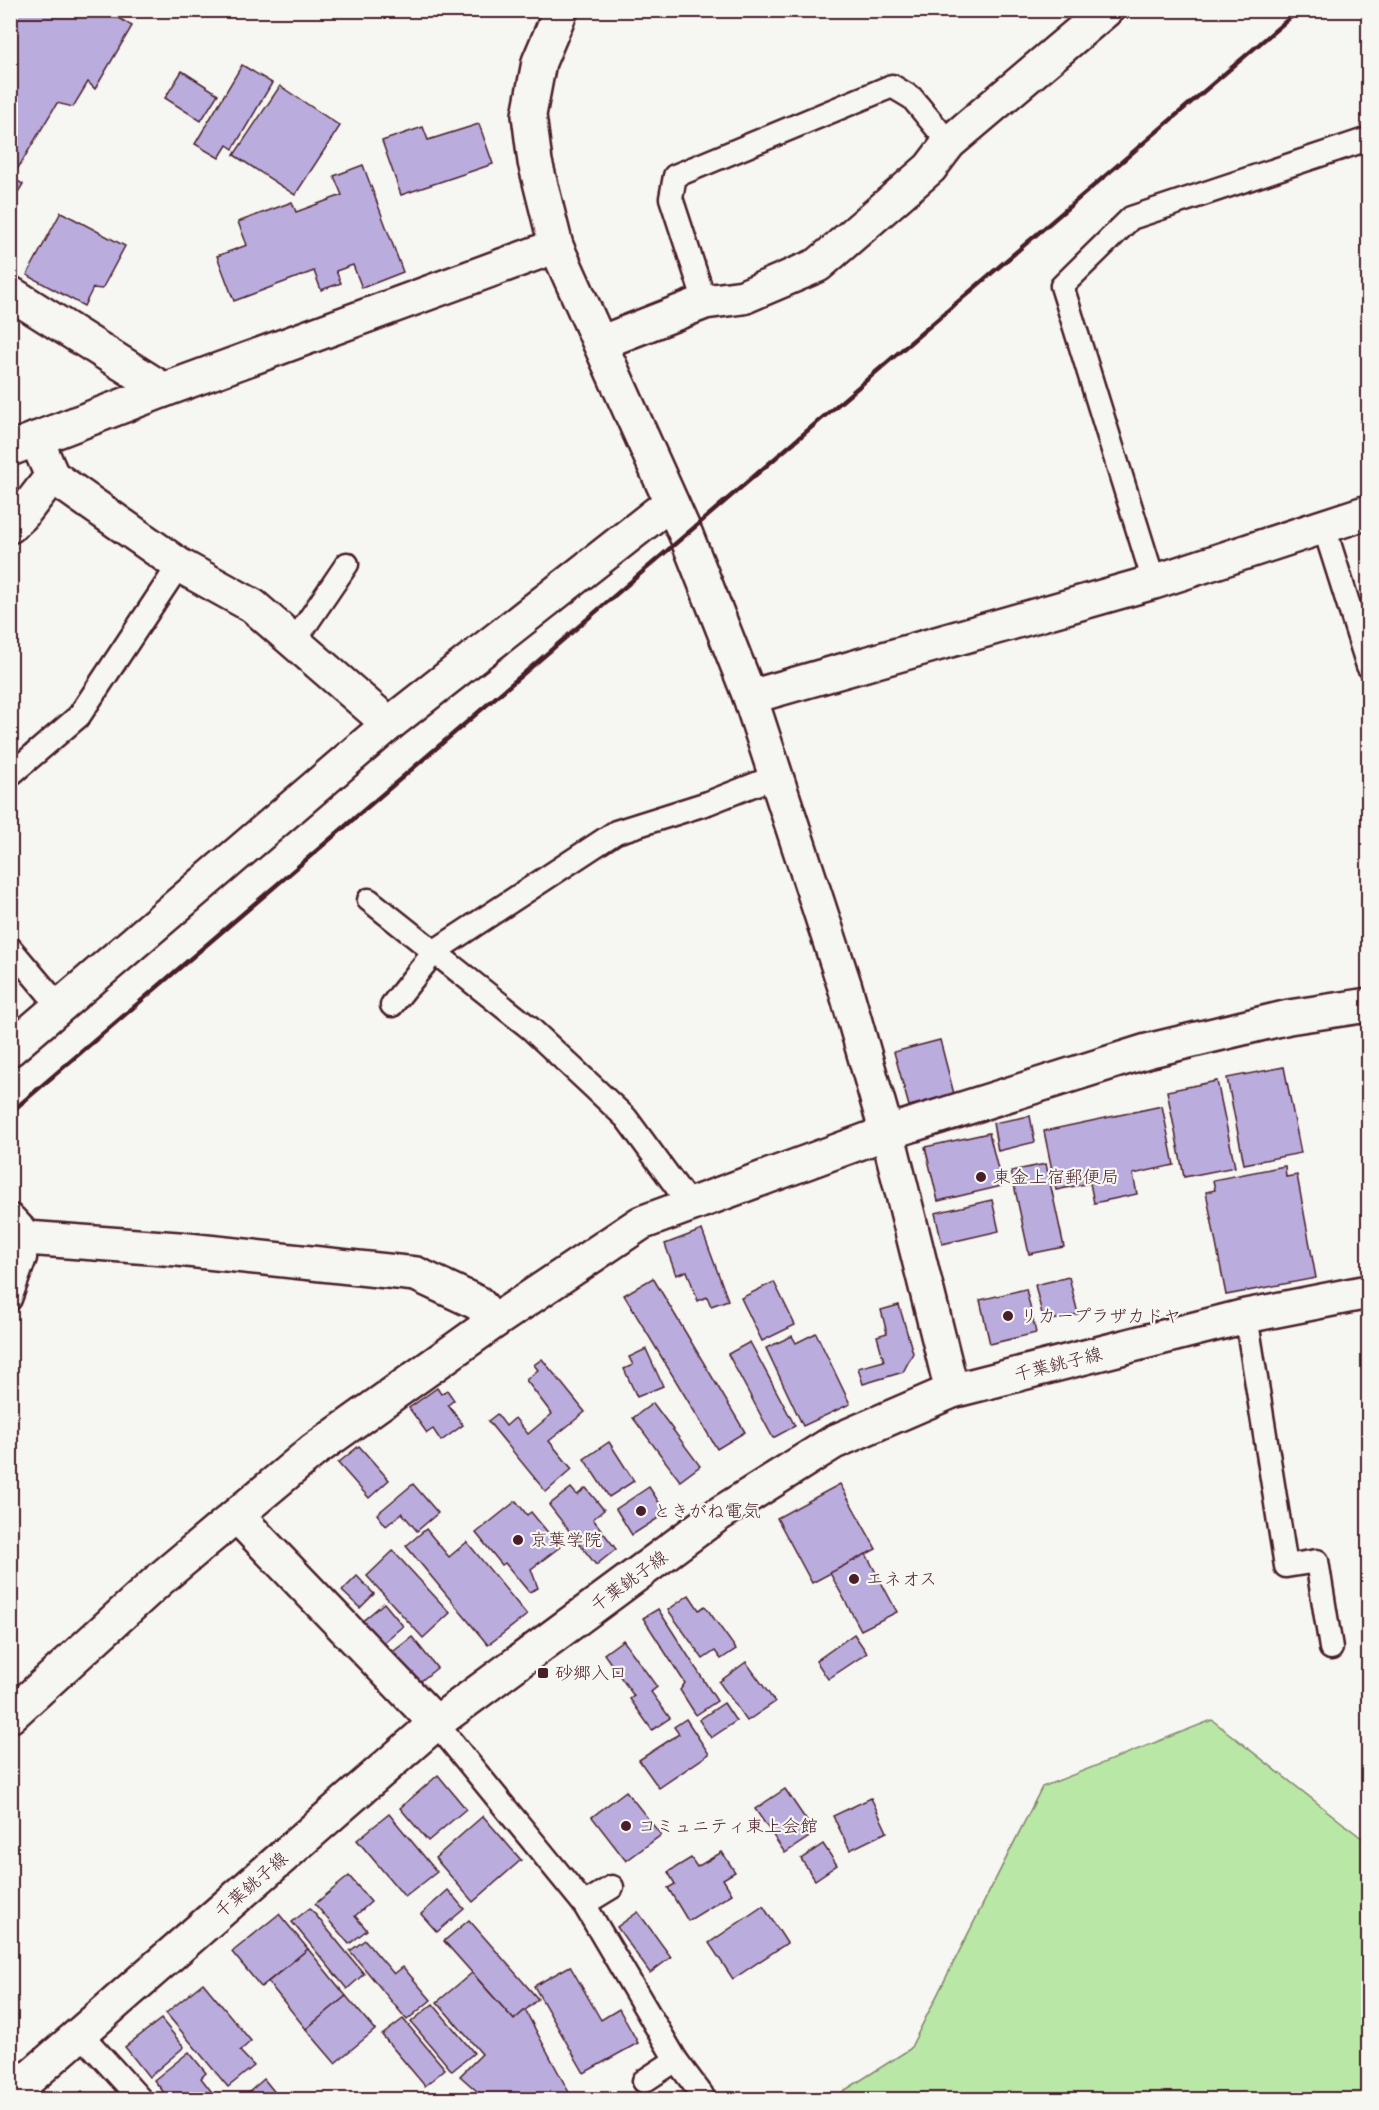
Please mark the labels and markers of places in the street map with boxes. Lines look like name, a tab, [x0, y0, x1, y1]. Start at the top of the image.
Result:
place label: 東金上宿郵便局	[993, 1167, 1119, 1188]
marker: 東金上宿郵便局	[974, 1170, 988, 1184]
place label: リカープラザカドヤ	[1020, 1306, 1181, 1327]
marker: リカープラザカドヤ	[1001, 1309, 1015, 1323]
place label: ときがね電気	[653, 1501, 761, 1522]
marker: ときがね電気	[634, 1504, 648, 1518]
place label: 京葉学院	[530, 1530, 602, 1551]
marker: 京葉学院	[511, 1533, 525, 1547]
place label: エネオス	[866, 1569, 937, 1590]
marker: エネオス	[847, 1572, 861, 1586]
place label: 砂郷入口	[555, 1663, 627, 1684]
marker: 砂郷入口	[536, 1666, 550, 1680]
place label: コミュニティ東上会館	[638, 1816, 818, 1837]
marker: コミュニティ東上会館	[619, 1819, 633, 1833]

